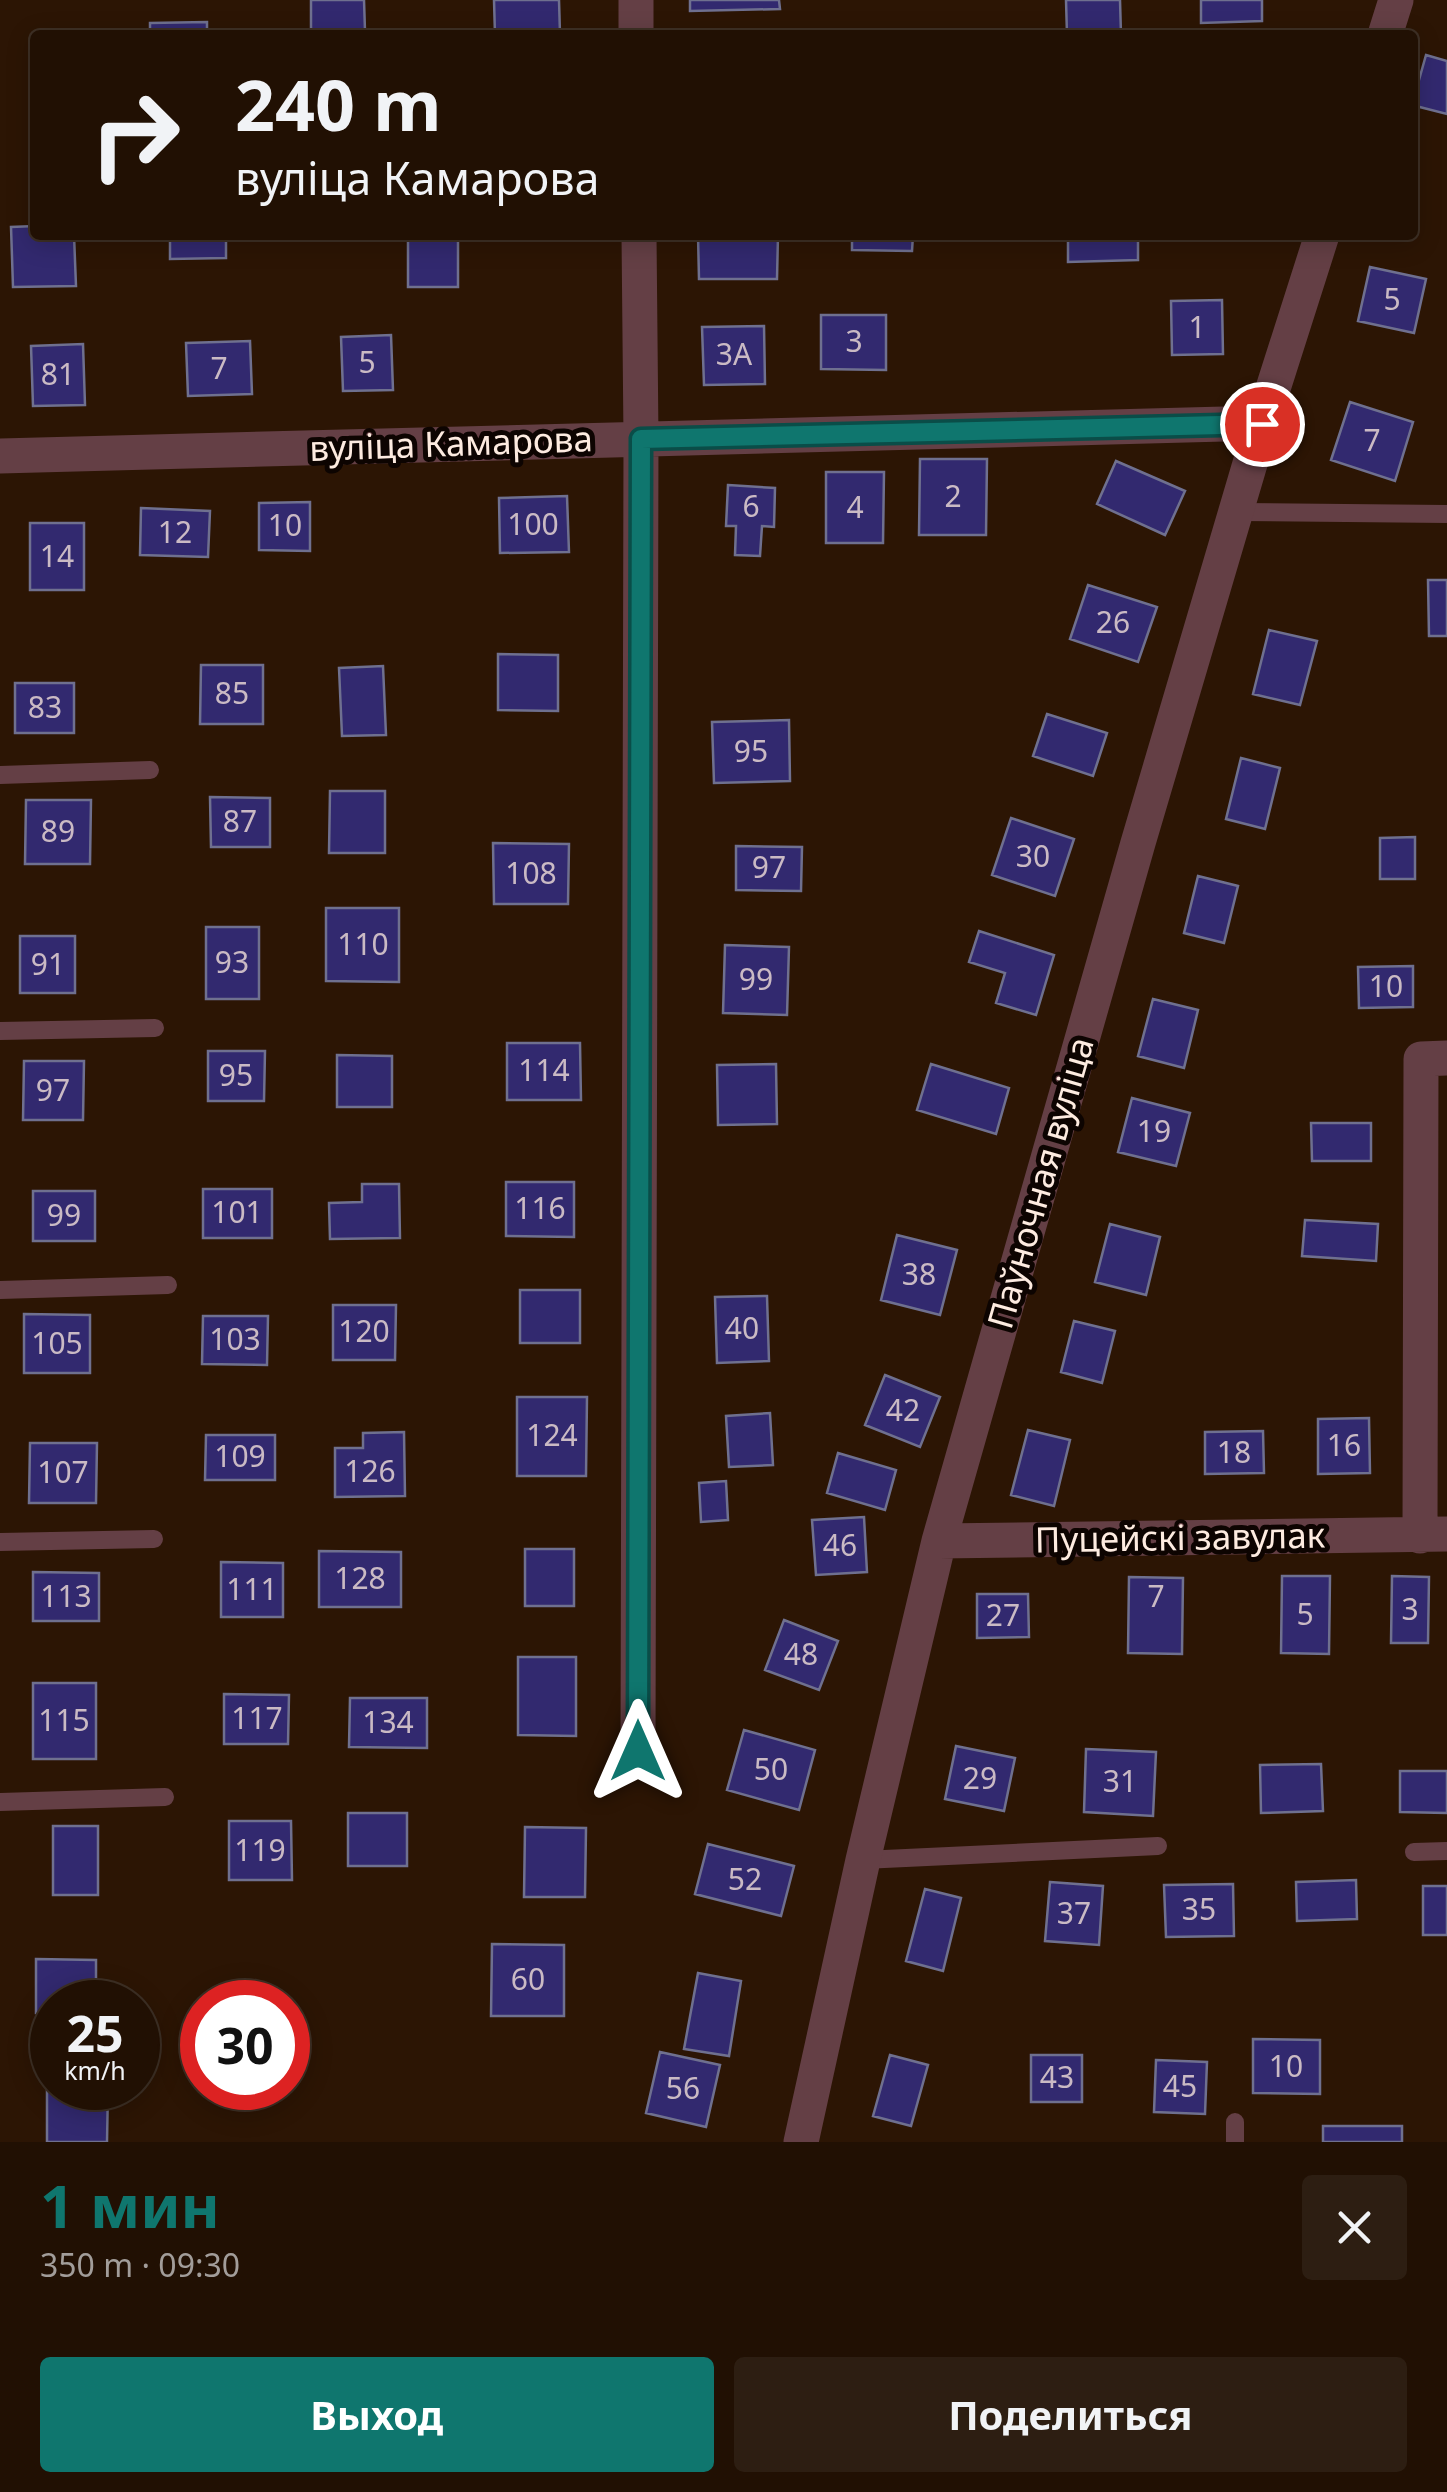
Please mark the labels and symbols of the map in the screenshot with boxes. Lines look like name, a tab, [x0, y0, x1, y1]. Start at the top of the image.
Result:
house number: 5	[1383, 278, 1401, 319]
house number: 1	[1188, 306, 1206, 347]
house number: 3	[845, 320, 863, 361]
house number: 3А	[716, 333, 753, 374]
house number: 5	[358, 341, 376, 382]
house number: 7	[210, 347, 228, 388]
house number: 81	[41, 353, 75, 394]
pin	[1220, 382, 1305, 467]
street label: вуліца Камарова	[308, 414, 593, 471]
house number: 7	[1363, 419, 1381, 460]
house number: 2	[944, 475, 962, 516]
house number: 6	[742, 485, 760, 526]
house number: 4	[846, 486, 864, 527]
house number: 100	[507, 503, 559, 544]
house number: 10	[268, 504, 302, 545]
house number: 12	[158, 511, 192, 552]
house number: 14	[40, 535, 74, 576]
house number: 26	[1096, 601, 1130, 642]
house number: 85	[215, 672, 249, 713]
house number: 83	[28, 686, 62, 727]
house number: 95	[734, 730, 768, 771]
house number: 87	[223, 800, 257, 841]
house number: 89	[41, 810, 75, 851]
house number: 30	[1016, 835, 1050, 876]
house number: 97	[752, 846, 786, 887]
house number: 108	[505, 852, 557, 893]
house number: 110	[337, 923, 389, 964]
house number: 93	[215, 941, 249, 982]
house number: 91	[31, 943, 65, 984]
house number: 99	[739, 958, 773, 999]
house number: 10	[1369, 965, 1403, 1006]
street label: Паўночная вуліца	[975, 1031, 1104, 1334]
house number: 114	[518, 1049, 570, 1090]
house number: 95	[219, 1054, 253, 1095]
house number: 97	[36, 1069, 70, 1110]
house number: 19	[1137, 1110, 1171, 1151]
house number: 116	[514, 1187, 566, 1228]
house number: 101	[211, 1191, 263, 1232]
house number: 99	[47, 1194, 81, 1235]
house number: 38	[902, 1253, 936, 1294]
house number: 40	[725, 1307, 759, 1348]
house number: 120	[338, 1310, 390, 1351]
house number: 103	[209, 1318, 261, 1359]
house number: 105	[31, 1322, 83, 1363]
house number: 42	[886, 1389, 920, 1430]
house number: 124	[526, 1414, 578, 1455]
house number: 16	[1327, 1424, 1361, 1465]
house number: 18	[1217, 1431, 1251, 1472]
house number: 109	[214, 1435, 266, 1476]
house number: 126	[344, 1450, 396, 1491]
house number: 107	[37, 1451, 89, 1492]
street label: Пуцейскі завулак	[1034, 1510, 1326, 1563]
house number: 46	[823, 1524, 857, 1565]
house number: 128	[334, 1557, 386, 1598]
house number: 111	[226, 1568, 278, 1609]
house number: 113	[40, 1575, 92, 1616]
house number: 7	[1147, 1575, 1165, 1616]
house number: 3	[1401, 1588, 1419, 1629]
house number: 5	[1296, 1593, 1314, 1634]
house number: 27	[986, 1594, 1020, 1635]
house number: 48	[784, 1633, 818, 1674]
house number: 117	[231, 1697, 283, 1738]
house number: 115	[38, 1699, 90, 1740]
position arrow	[586, 1699, 690, 1803]
house number: 134	[362, 1701, 414, 1742]
house number: 50	[754, 1748, 788, 1789]
house number: 29	[963, 1757, 997, 1798]
house number: 31	[1103, 1760, 1137, 1801]
house number: 119	[234, 1829, 286, 1870]
house number: 52	[728, 1858, 762, 1899]
house number: 35	[1182, 1888, 1216, 1929]
house number: 37	[1057, 1892, 1091, 1933]
house number: 60	[511, 1958, 545, 1999]
speed limit sign: 30	[180, 1980, 310, 2110]
house number: 10	[1269, 2045, 1303, 2086]
house number: 43	[1040, 2056, 1074, 2097]
house number: 45	[1163, 2065, 1197, 2106]
house number: 56	[666, 2067, 700, 2108]

